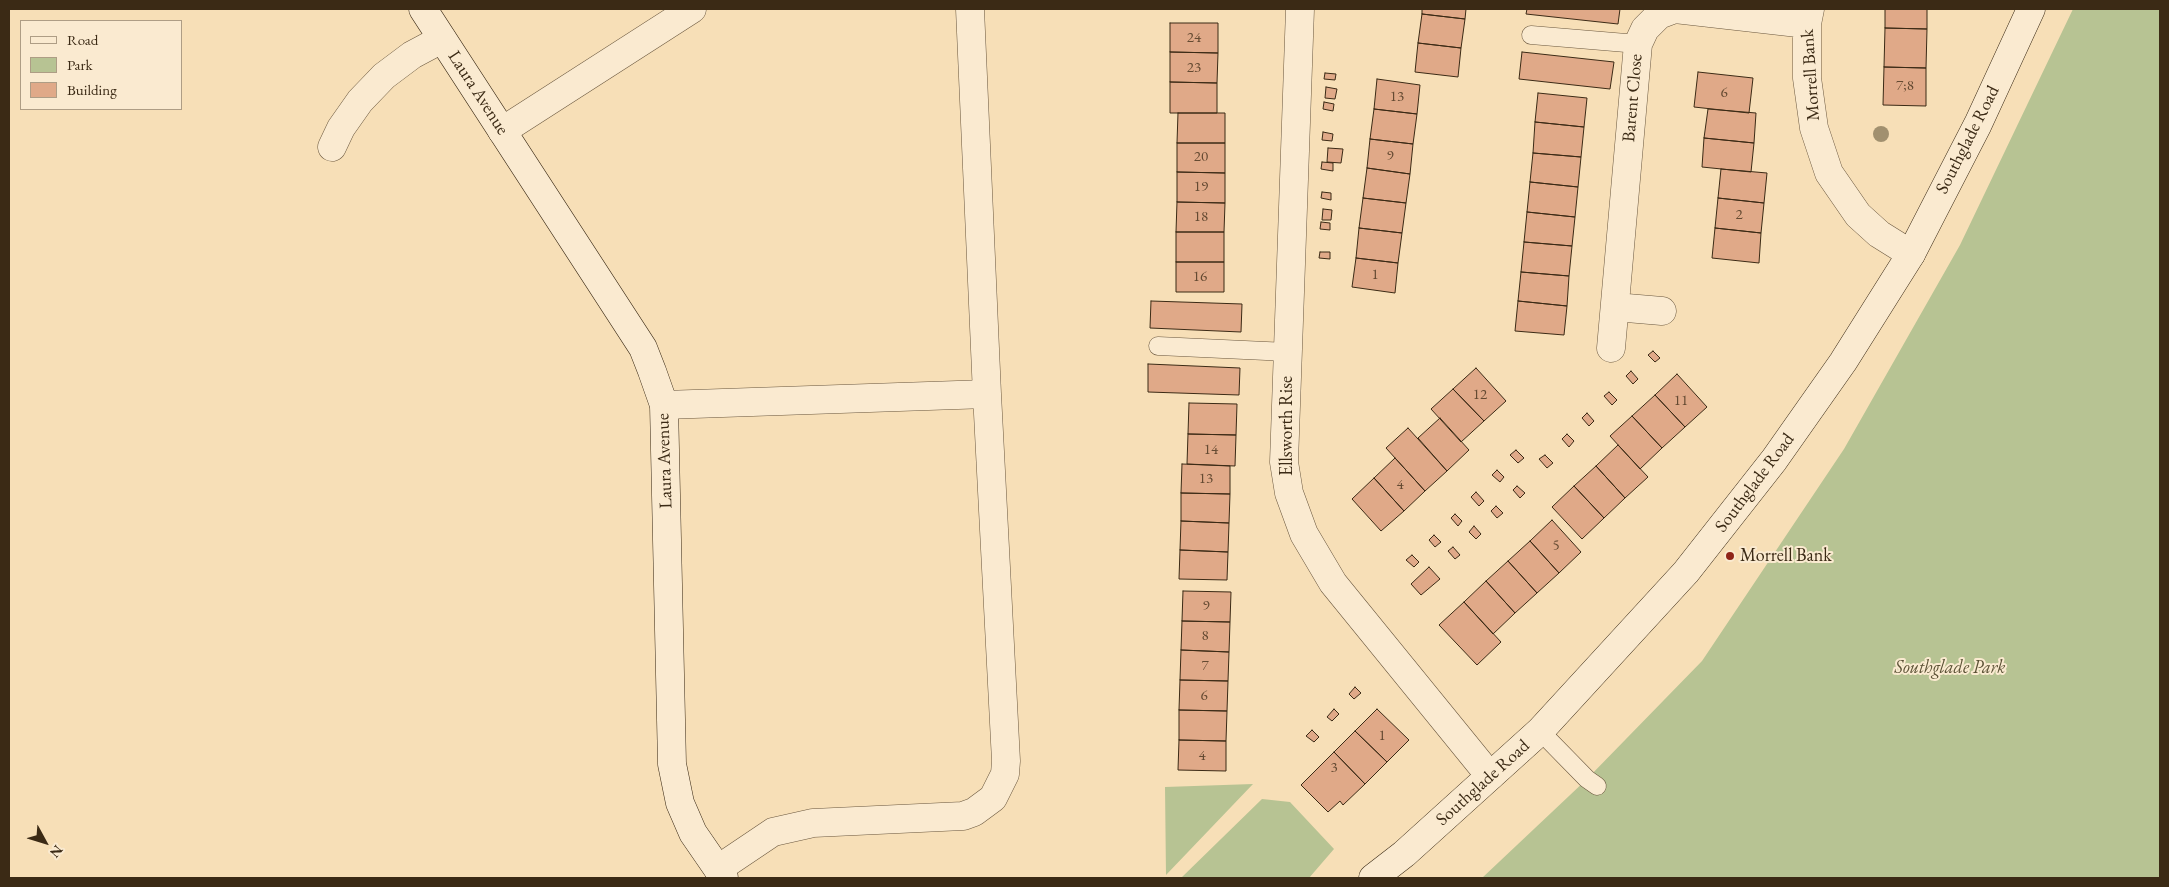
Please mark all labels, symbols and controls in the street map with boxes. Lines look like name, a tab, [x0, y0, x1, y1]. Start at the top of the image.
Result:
legend	[20, 20, 182, 110]
street label: Morrell Bank	[1797, 28, 1825, 122]
house number: 24	[1187, 29, 1201, 47]
text: Road	[67, 30, 98, 49]
street label: Laura Avenue	[443, 47, 513, 139]
street label: Barent Close	[1618, 53, 1648, 143]
text: Park	[67, 55, 93, 74]
house number: 23	[1187, 59, 1201, 77]
house number: 7;8	[1896, 77, 1914, 95]
text: Building	[67, 80, 117, 99]
street label: Southglade Road	[1931, 82, 2005, 198]
house number: 6	[1720, 84, 1728, 102]
house number: 13	[1390, 88, 1404, 106]
house number: 9	[1386, 147, 1394, 165]
house number: 20	[1194, 148, 1208, 166]
house number: 19	[1194, 178, 1208, 196]
house number: 2	[1735, 206, 1743, 224]
house number: 18	[1194, 208, 1208, 226]
house number: 1	[1371, 266, 1379, 284]
house number: 16	[1193, 268, 1207, 286]
street label: Ellsworth Rise	[1276, 376, 1298, 476]
house number: 12	[1473, 386, 1487, 404]
house number: 11	[1674, 392, 1688, 410]
street label: Laura Avenue	[653, 413, 677, 509]
street label: Southglade Road	[1711, 429, 1799, 537]
house number: 14	[1204, 441, 1218, 459]
house number: 13	[1199, 470, 1213, 488]
house number: 4	[1396, 476, 1404, 494]
house number: 5	[1552, 537, 1560, 555]
place label: Morrell Bank	[1740, 545, 1832, 567]
marker: Morrell Bank	[1724, 550, 1736, 562]
house number: 9	[1202, 597, 1210, 615]
house number: 8	[1201, 627, 1209, 645]
house number: 7	[1201, 657, 1209, 675]
park label: Southglade Park	[1895, 657, 2005, 679]
house number: 6	[1200, 687, 1208, 705]
house number: 1	[1378, 727, 1386, 745]
street label: Southglade Road	[1432, 735, 1534, 831]
house number: 4	[1198, 747, 1206, 765]
house number: 3	[1330, 759, 1338, 777]
north arrow	[20, 817, 70, 867]
text: N	[46, 841, 67, 861]

